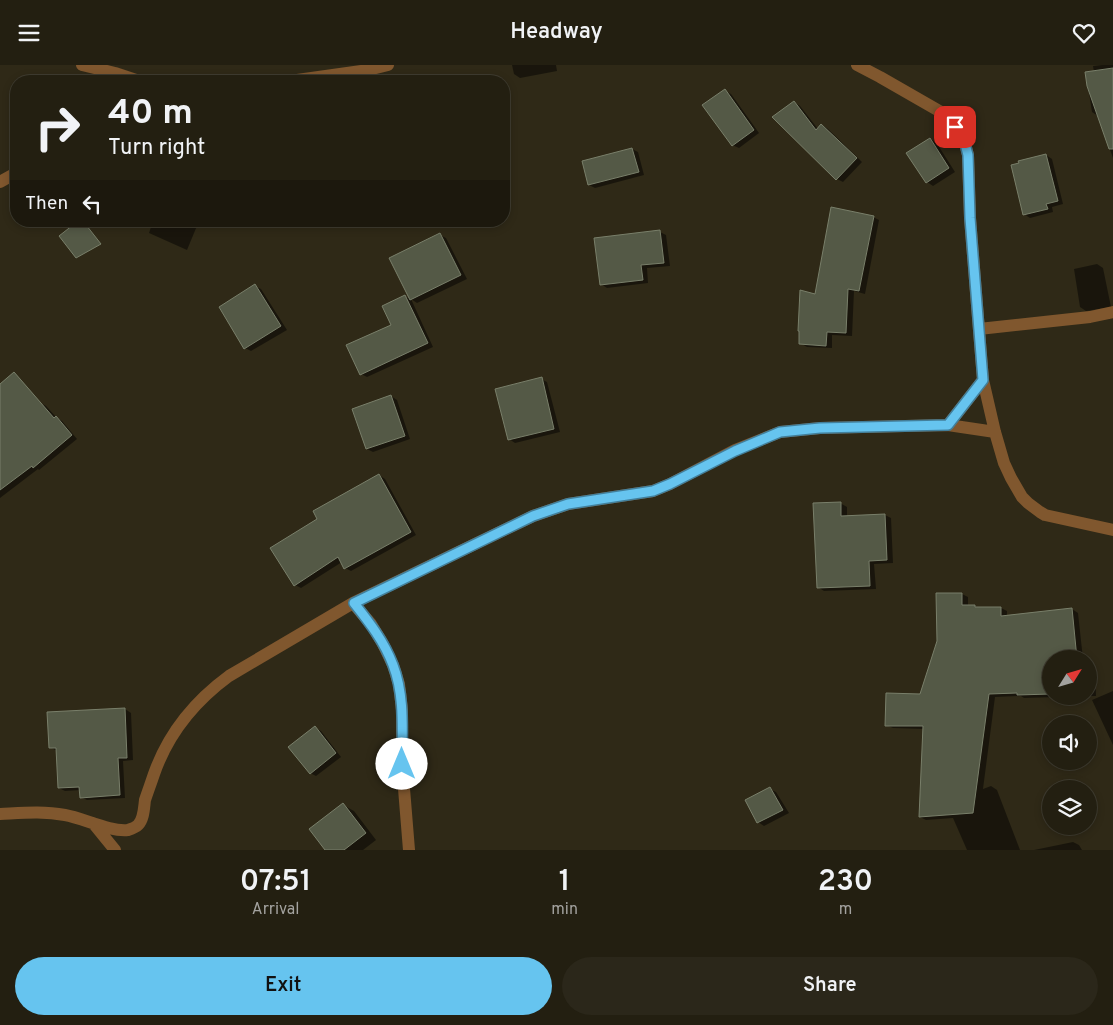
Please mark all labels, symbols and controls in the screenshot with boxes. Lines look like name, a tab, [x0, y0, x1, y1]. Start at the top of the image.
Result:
icon: menu	[15, 19, 43, 47]
text: Headway	[510, 19, 603, 46]
icon: heart	[1070, 19, 1098, 47]
text: 40 m	[108, 92, 193, 136]
icon: right	[25, 95, 90, 160]
pin	[934, 106, 976, 148]
icon: arrive	[941, 113, 969, 141]
text: Turn right	[108, 135, 205, 162]
icon: left	[78, 190, 106, 218]
text: Then	[25, 192, 68, 216]
north arrow	[1042, 650, 1098, 705]
map controls	[1042, 650, 1097, 835]
button: sound	[1042, 715, 1097, 770]
position arrow	[375, 737, 427, 789]
button: layers	[1042, 780, 1097, 835]
text: 07:51	[240, 864, 312, 901]
text: 1	[559, 864, 570, 901]
text: 230	[818, 864, 873, 901]
text: Arrival	[252, 900, 299, 920]
text: min	[551, 900, 578, 920]
text: m	[839, 900, 852, 920]
button: Exit	[15, 957, 552, 1015]
button: Share	[562, 957, 1098, 1015]

